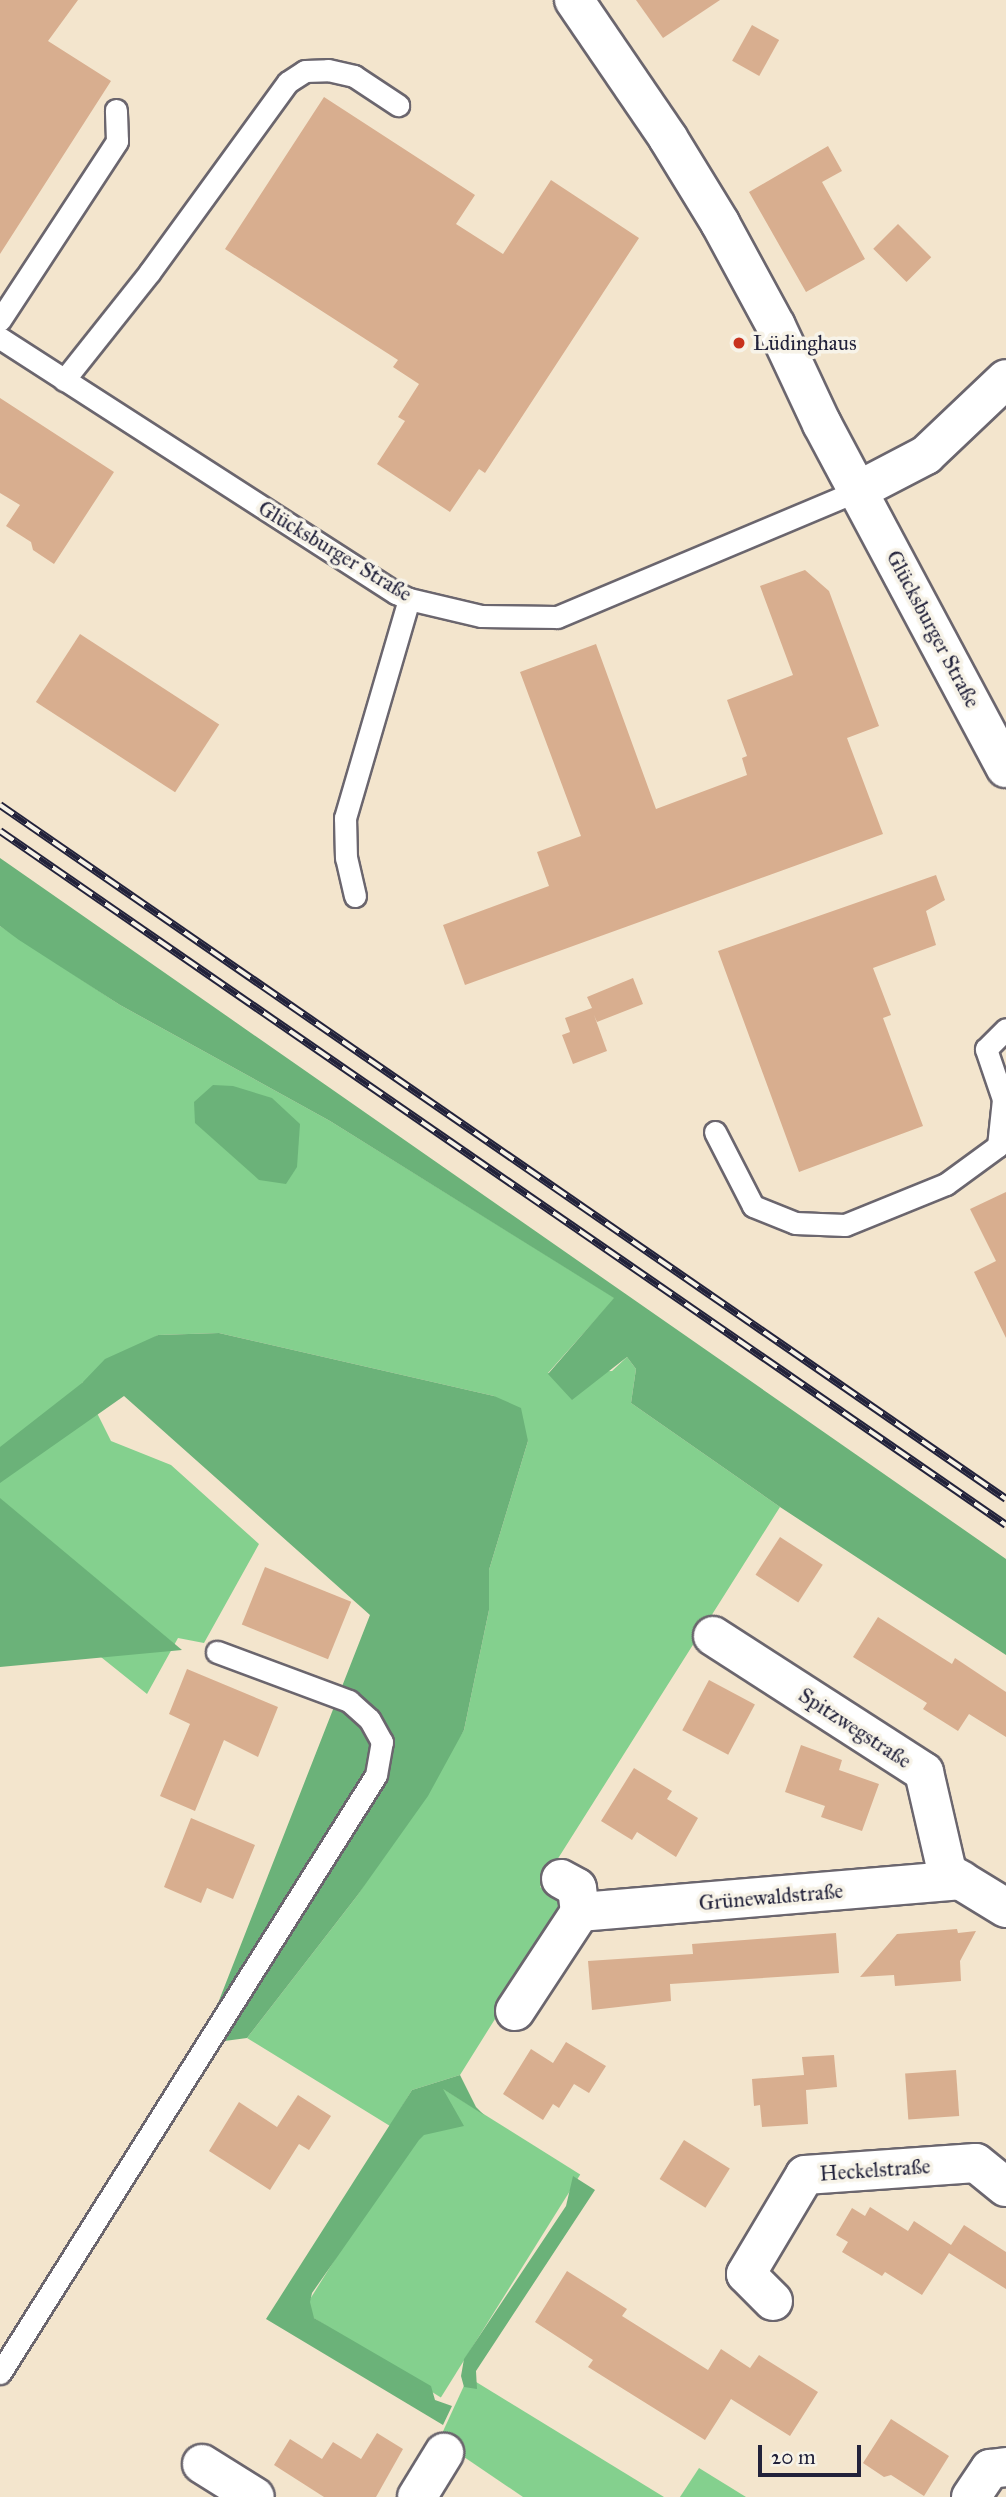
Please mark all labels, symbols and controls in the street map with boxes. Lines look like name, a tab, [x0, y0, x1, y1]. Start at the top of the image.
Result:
place label: Lüdinghaus	[753, 330, 857, 356]
marker: Lüdinghaus	[731, 335, 747, 351]
street label: Glücksburger Straße	[254, 495, 416, 607]
street label: Glücksburger Straße	[881, 546, 985, 712]
street label: Spitzwegstraße	[794, 1682, 916, 1774]
street label: Grünewaldstraße	[698, 1878, 844, 1916]
street label: Heckelstraße	[819, 2154, 931, 2186]
scale bar	[761, 2430, 864, 2474]
text: 20 m	[771, 2444, 816, 2470]

